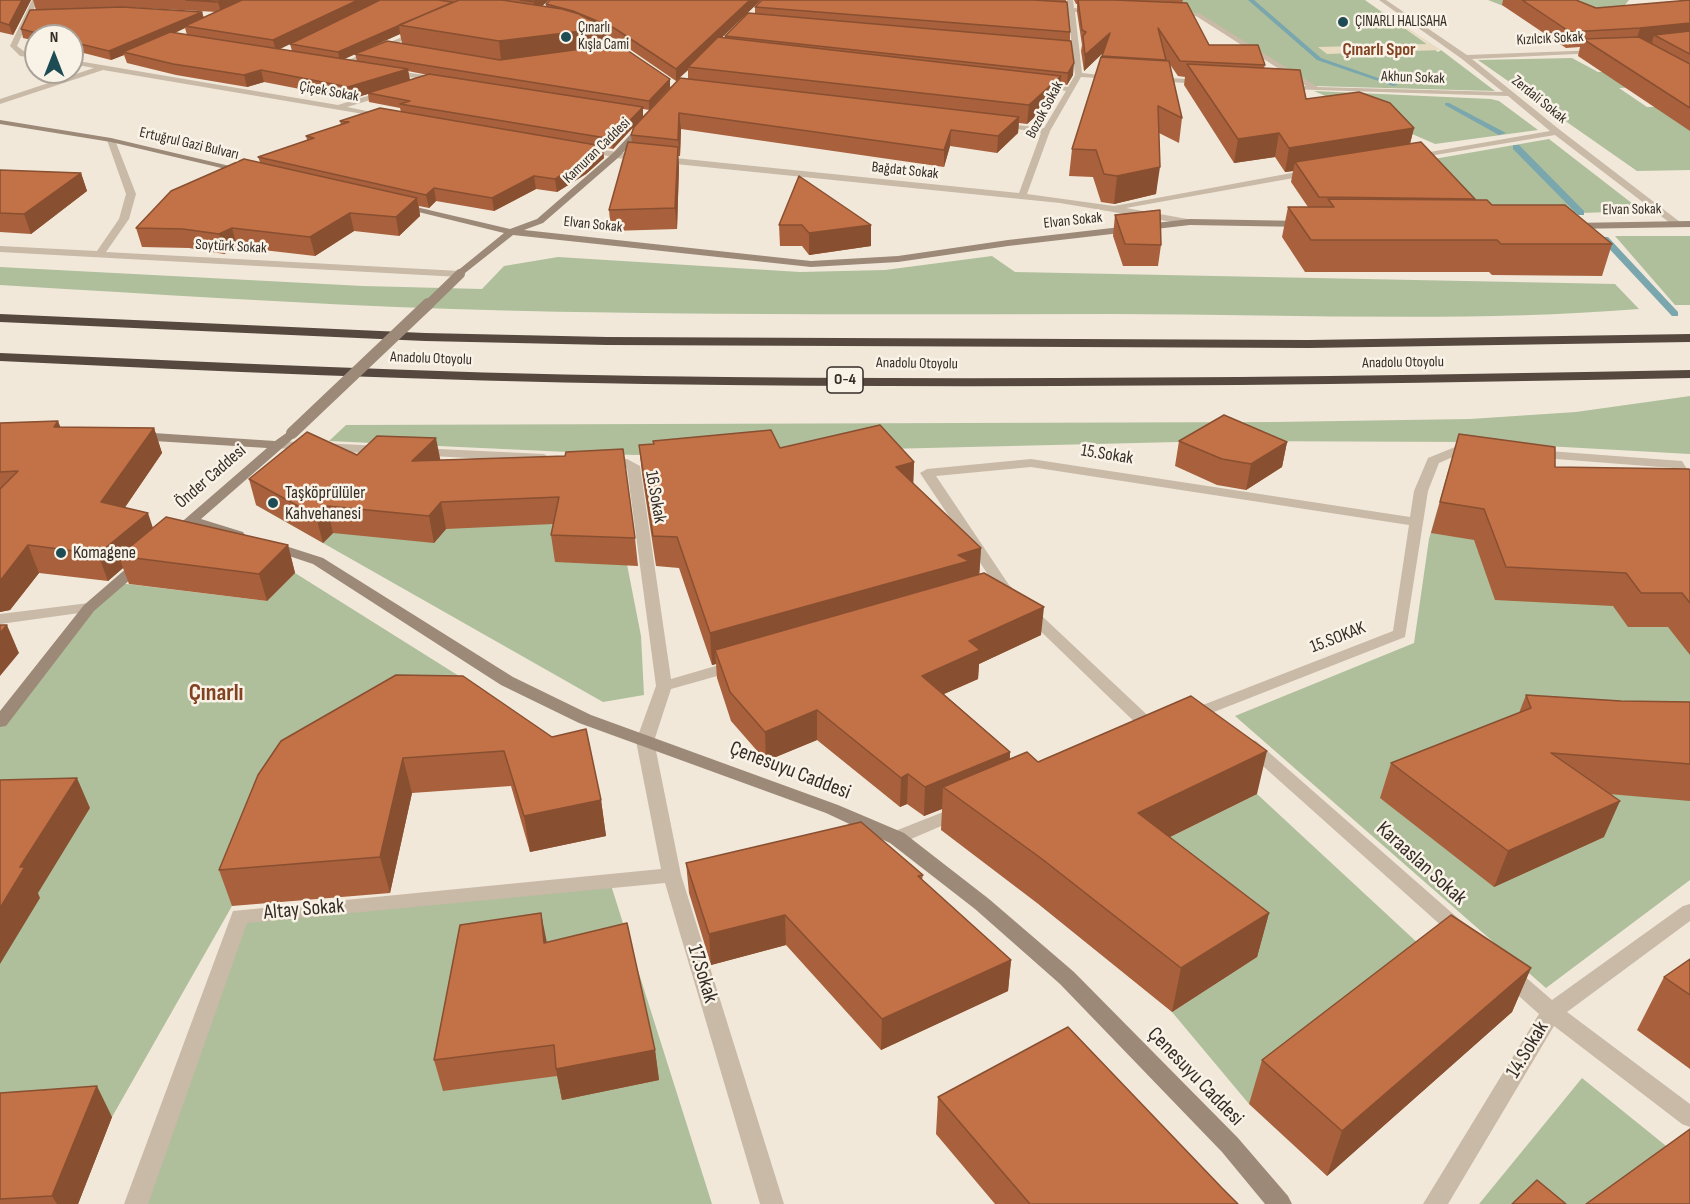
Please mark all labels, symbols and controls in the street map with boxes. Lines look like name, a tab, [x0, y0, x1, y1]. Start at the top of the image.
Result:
place label: ÇINARLI HALISAHA	[1355, 13, 1447, 31]
marker: ÇINARLI HALISAHA	[1336, 15, 1350, 29]
place label: Çınarlı Kışla Cami	[578, 19, 629, 54]
north arrow	[24, 24, 84, 84]
text: N	[50, 28, 58, 47]
street label: Kızılcık Sokak	[1516, 28, 1584, 50]
marker: Çınarlı Kışla Cami	[559, 30, 573, 44]
district label: Çınarlı Spor	[1342, 39, 1416, 61]
street label: Akhun Sokak	[1381, 68, 1445, 88]
street label: Zerdali Sokak	[1508, 72, 1570, 128]
street label: Çiçek Sokak	[298, 78, 360, 106]
street label: Bozok Sokak	[1022, 78, 1068, 142]
street label: Kamuran Caddesi	[560, 114, 634, 188]
street label: Ertuğrul Gazi Bulvarı	[138, 124, 240, 164]
street label: Bağdat Sokak	[871, 159, 939, 183]
street label: Elvan Sokak	[1602, 200, 1662, 220]
street label: Elvan Sokak	[1043, 209, 1103, 233]
street label: Elvan Sokak	[563, 213, 623, 237]
street label: Soytürk Sokak	[195, 236, 267, 258]
street label: Anadolu Otoyolu	[390, 349, 472, 369]
street label: Anadolu Otoyolu	[1362, 353, 1444, 373]
street label: Anadolu Otoyolu	[876, 354, 958, 374]
road number: O-4	[827, 367, 863, 393]
street label: Önder Caddesi	[171, 440, 251, 514]
street label: 15.Sokak	[1079, 440, 1135, 470]
street label: 16.Sokak	[640, 469, 670, 525]
place label: Taşköprülüler Kahvehanesi	[285, 482, 365, 524]
marker: Taşköprülüler Kahvehanesi	[266, 496, 280, 510]
place label: Komagene	[73, 542, 136, 564]
marker: Komagene	[54, 546, 68, 560]
street label: 15.SOKAK	[1307, 618, 1369, 658]
district label: Çınarlı	[189, 680, 243, 708]
street label: Çenesuyu Caddesi	[726, 736, 854, 806]
street label: Karaaslan Sokak	[1371, 817, 1471, 911]
street label: Altay Sokak	[263, 894, 345, 926]
street label: 17.Sokak	[681, 942, 723, 1006]
street label: 14.Sokak	[1501, 1017, 1555, 1083]
street label: Çenesuyu Caddesi	[1142, 1022, 1248, 1132]

